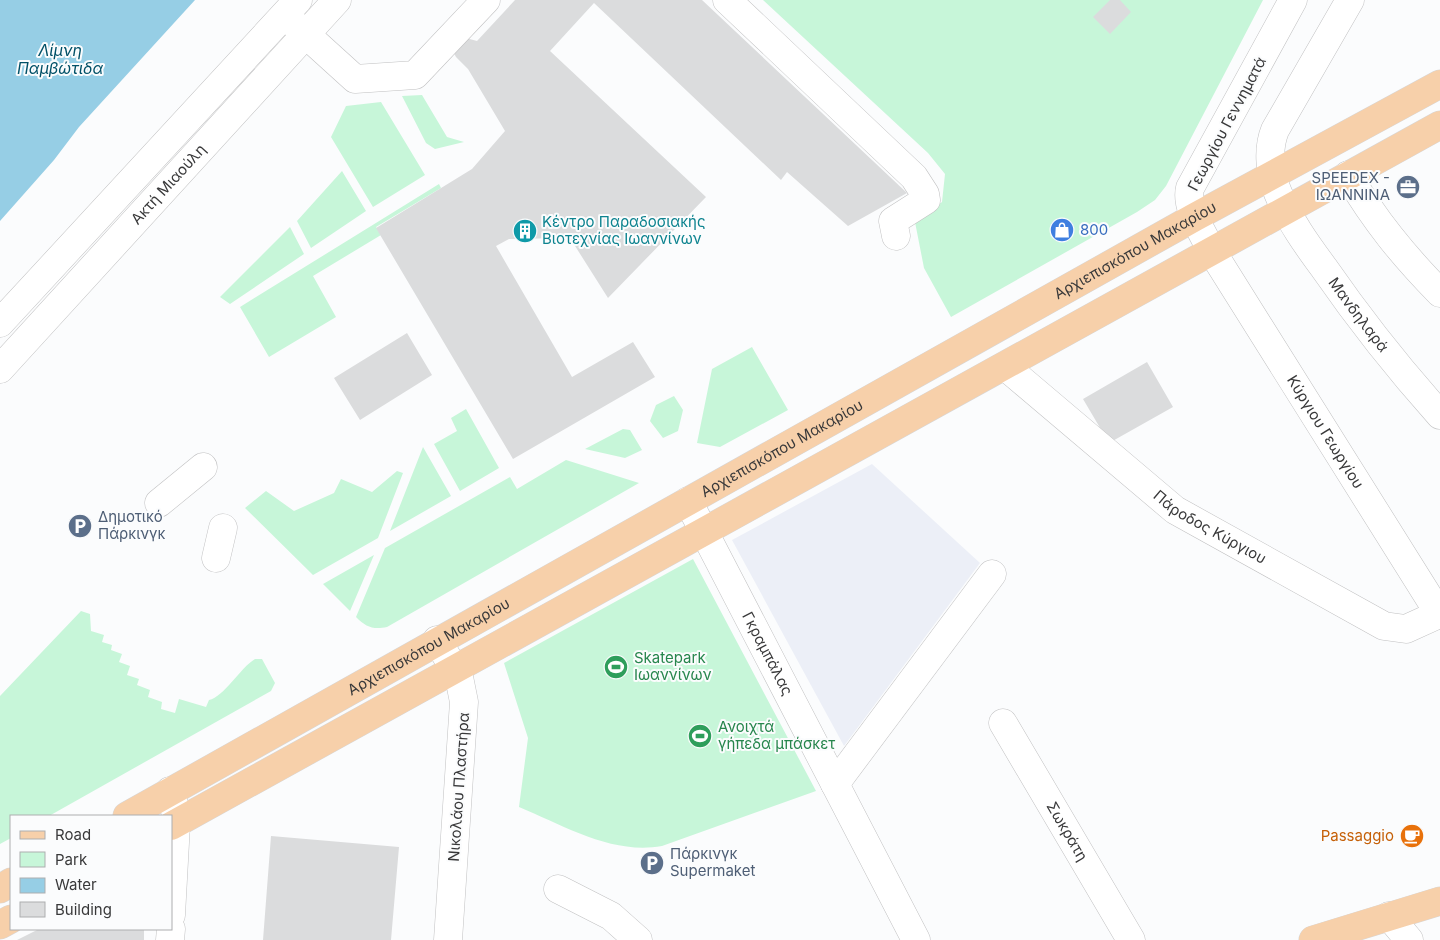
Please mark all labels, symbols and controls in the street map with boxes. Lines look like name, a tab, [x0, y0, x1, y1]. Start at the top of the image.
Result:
water label: Λίμνη Παμβώτιδα	[17, 40, 103, 78]
street label: Γεωργίου Γεννηματά	[1183, 53, 1270, 194]
street label: Ακτή Μιαούλη	[127, 140, 210, 228]
place label: SPEEDEX - ΙΩΑΝΝΙΝΑ	[1312, 168, 1390, 204]
office icon: SPEEDEX - ΙΩΑΝΝΙΝΑ	[1395, 174, 1421, 200]
street label: Αρχιεπισκόπου Μακαρίου	[1050, 197, 1220, 303]
place label: Κέντρο Παραδοσιακής Βιοτεχνίας Ιωαννίνων	[542, 212, 706, 248]
shop icon: 800	[1049, 217, 1075, 243]
building icon: Κέντρο Παραδοσιακής Βιοτεχνίας Ιωαννίνων	[512, 218, 538, 244]
place label: 800	[1080, 220, 1108, 239]
street label: Μανδηλαρά	[1325, 274, 1393, 356]
street label: Κύργιου Γεωργίου	[1283, 372, 1368, 492]
street label: Αρχιεπισκόπου Μακαρίου	[697, 395, 866, 501]
street label: Πάροδος Κύργιου	[1150, 486, 1270, 568]
place label: Δημοτικό Πάρκινγκ	[98, 507, 166, 543]
parking icon: Δημοτικό Πάρκινγκ	[67, 513, 93, 539]
street label: Αρχιεπισκόπου Μακαρίου	[344, 593, 513, 699]
street label: Γκραμπάλας	[738, 608, 797, 698]
place label: Skatepark Ιωαννίνων	[634, 648, 712, 684]
sports icon: Skatepark Ιωαννίνων	[603, 654, 629, 680]
street label: Νικολάου Πλαστήρα	[444, 712, 473, 862]
place label: Ανοιχτά γήπεδα μπάσκετ	[718, 717, 835, 753]
sports icon: Ανοιχτά γήπεδα μπάσκετ	[687, 723, 713, 749]
street label: Σωκράτη	[1043, 798, 1092, 864]
legend	[10, 815, 172, 930]
cafe icon: Passaggio	[1399, 823, 1425, 849]
text: Road	[55, 825, 91, 844]
place label: Passaggio	[1321, 826, 1394, 845]
place label: Πάρκινγκ Supermaket	[670, 844, 756, 880]
text: Park	[55, 850, 88, 869]
parking icon: Πάρκινγκ Supermaket	[639, 850, 665, 876]
text: Water	[55, 875, 97, 894]
text: Building	[55, 900, 112, 919]

